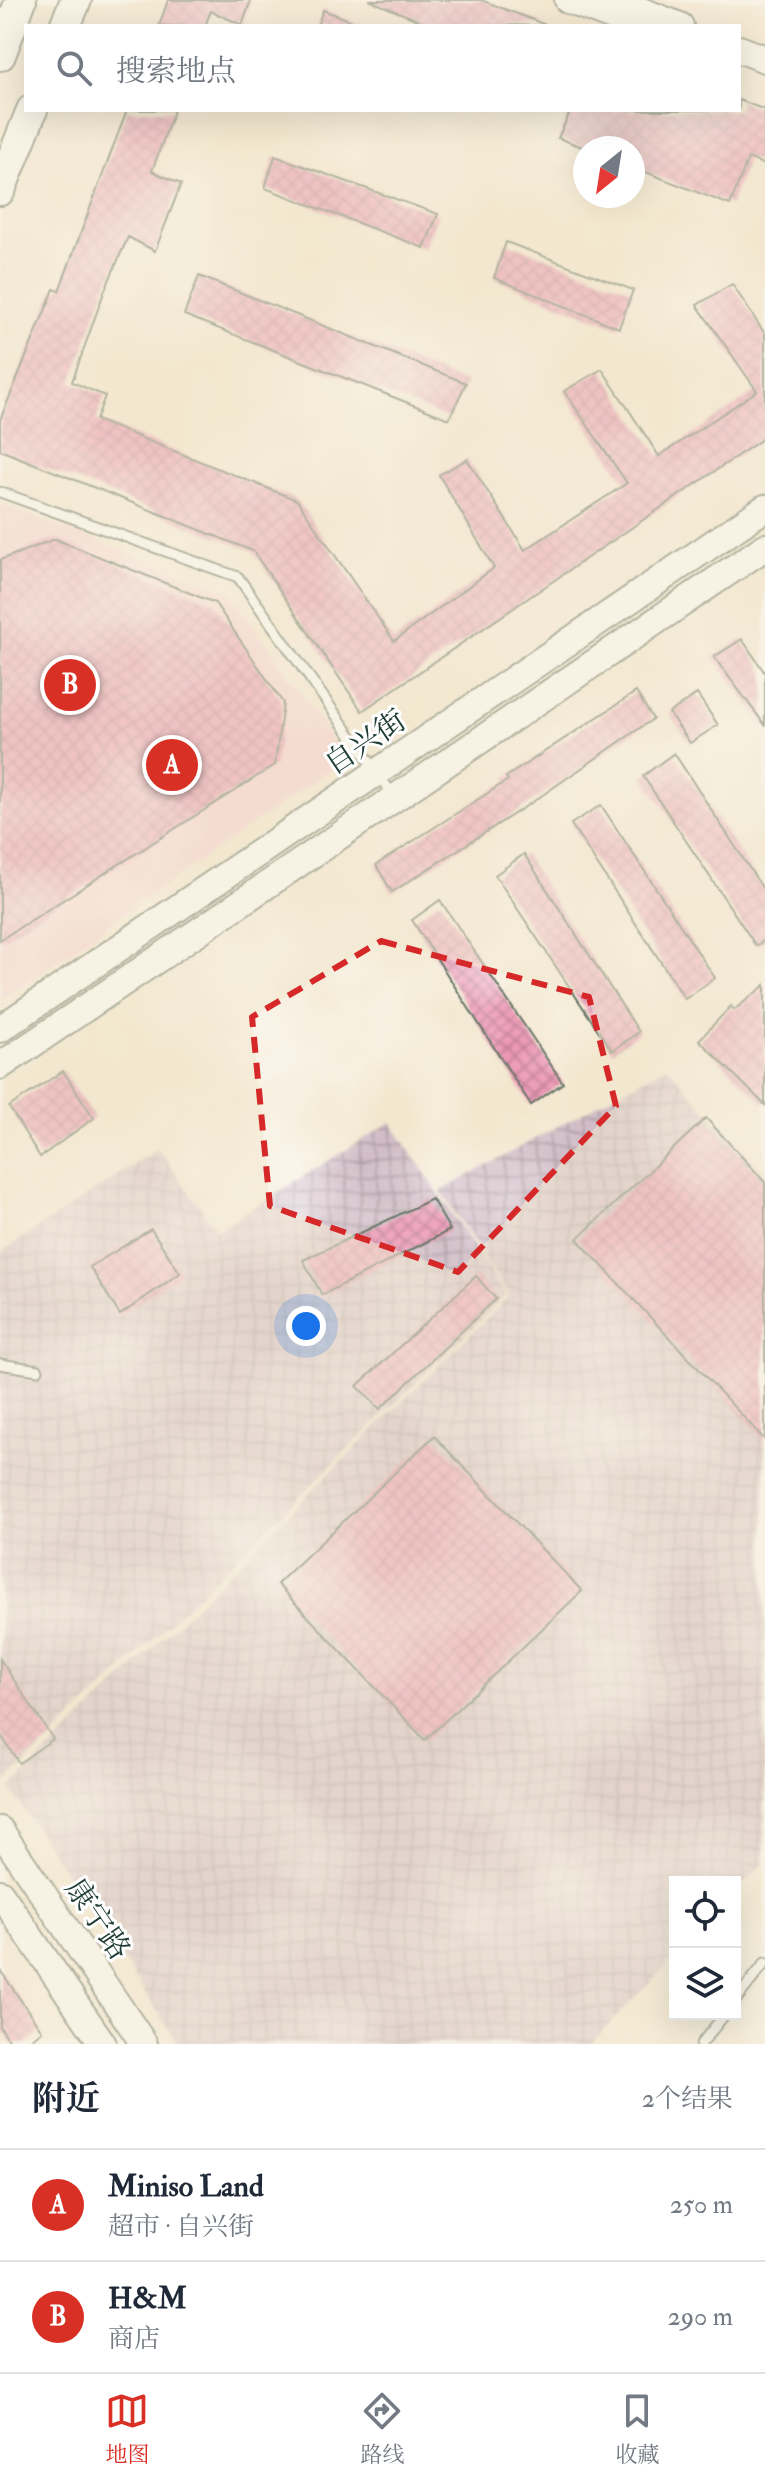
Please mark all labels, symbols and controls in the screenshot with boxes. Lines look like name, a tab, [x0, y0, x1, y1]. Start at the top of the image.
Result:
search box	[24, 24, 741, 112]
icon: search	[52, 46, 96, 90]
text: 搜索地点	[116, 53, 236, 90]
north arrow	[573, 136, 645, 208]
pin: B	[44, 655, 96, 715]
street label: 自兴街	[318, 702, 413, 783]
pin: A	[146, 735, 198, 795]
your location	[286, 1306, 326, 1346]
street label: 康宁路	[57, 1872, 138, 1967]
map controls	[669, 1876, 741, 2020]
button: locate	[669, 1876, 741, 1948]
button: layers	[669, 1948, 741, 2020]
text: 附近	[32, 2078, 100, 2121]
text: 2个结果	[642, 2083, 733, 2115]
text: Miniso Land	[108, 2168, 264, 2205]
text: A	[50, 2189, 66, 2221]
text: 250 m	[670, 2189, 733, 2221]
text: 超市 · 自兴街	[108, 2211, 254, 2243]
text: H&M	[108, 2280, 187, 2317]
text: B	[49, 2301, 67, 2333]
text: 290 m	[668, 2301, 733, 2333]
text: 商店	[108, 2323, 160, 2355]
tab: 地图	[105, 2389, 150, 2469]
tab: 路线	[360, 2389, 405, 2469]
tab: 收藏	[615, 2389, 660, 2469]

